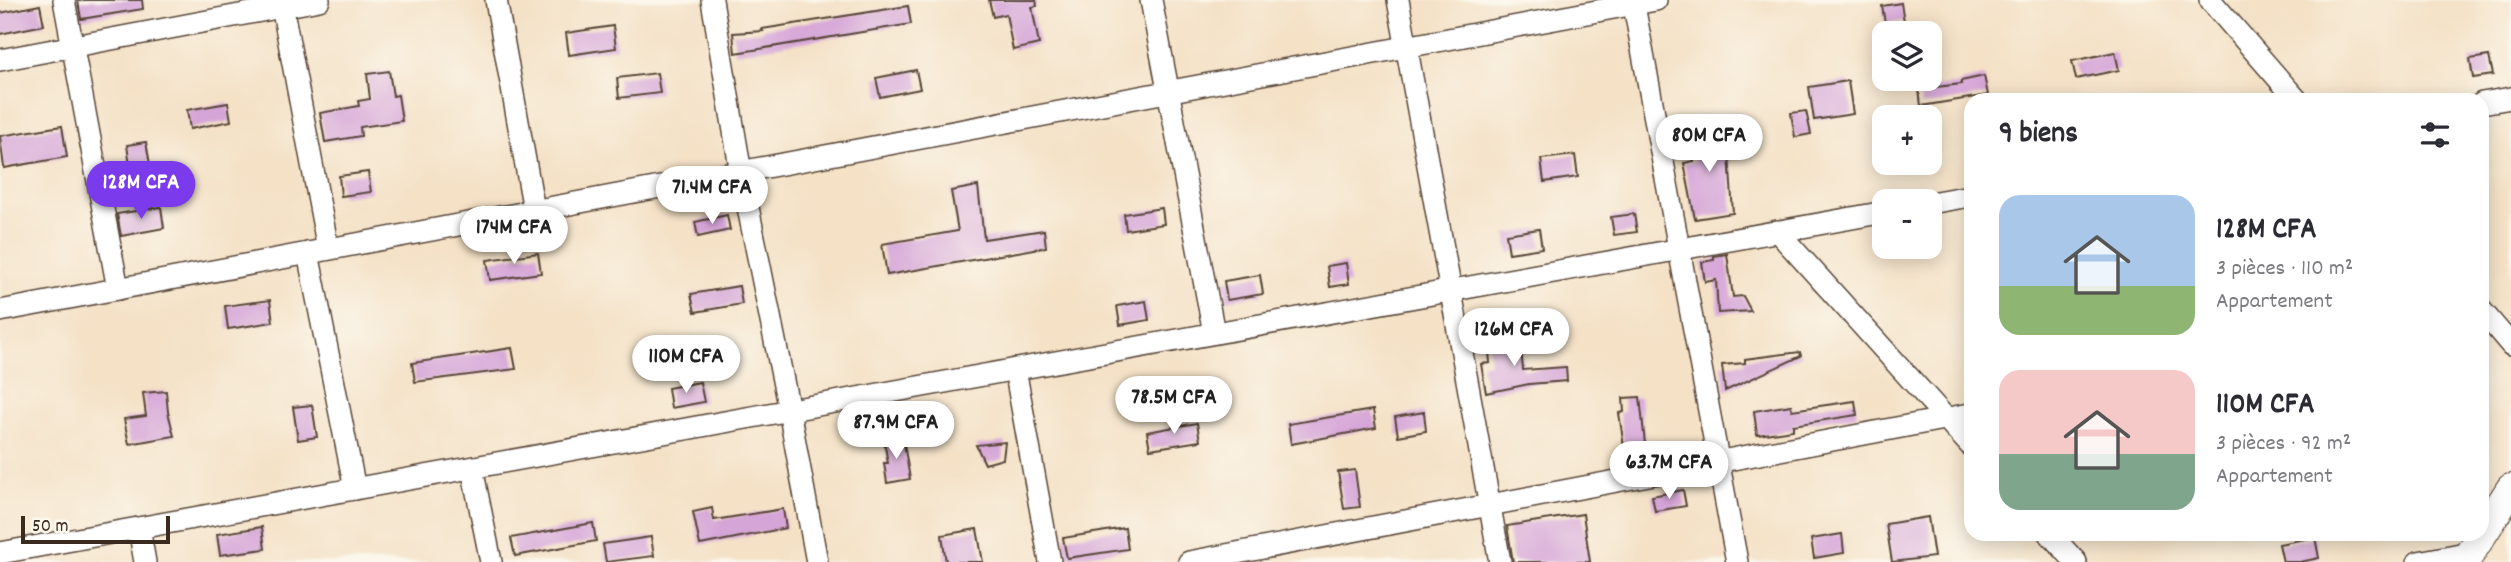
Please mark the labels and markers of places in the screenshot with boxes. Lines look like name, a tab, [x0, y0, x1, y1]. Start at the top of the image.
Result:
pin: 80M CFA	[1644, 114, 1774, 174]
pin: 128M CFA	[69, 162, 213, 221]
pin: 71.4M CFA	[632, 166, 792, 226]
pin: 174M CFA	[442, 206, 586, 266]
pin: 126M CFA	[1442, 308, 1586, 368]
pin: 110M CFA	[614, 336, 758, 395]
pin: 78.5M CFA	[1094, 376, 1254, 436]
pin: 87.9M CFA	[816, 402, 976, 461]
pin: 63.7M CFA	[1589, 442, 1749, 501]

